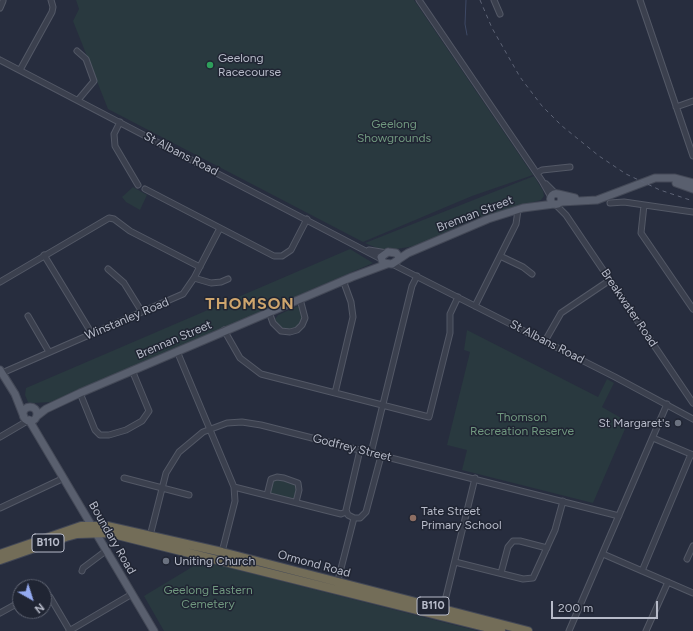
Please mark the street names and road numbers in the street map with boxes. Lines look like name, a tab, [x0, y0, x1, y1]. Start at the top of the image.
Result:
street label: St Albans Road	[141, 129, 221, 179]
street label: Brennan Street	[435, 193, 515, 235]
street label: Breakwater Road	[598, 266, 660, 350]
street label: Winstanley Road	[83, 295, 171, 343]
street label: St Albans Road	[507, 317, 587, 367]
street label: Brennan Street	[134, 318, 214, 362]
street label: Godfrey Street	[311, 431, 393, 465]
street label: Boundary Road	[85, 499, 139, 577]
road number: B110	[32, 534, 64, 552]
street label: Ormond Road	[276, 547, 352, 581]
road number: B110	[417, 597, 449, 615]

